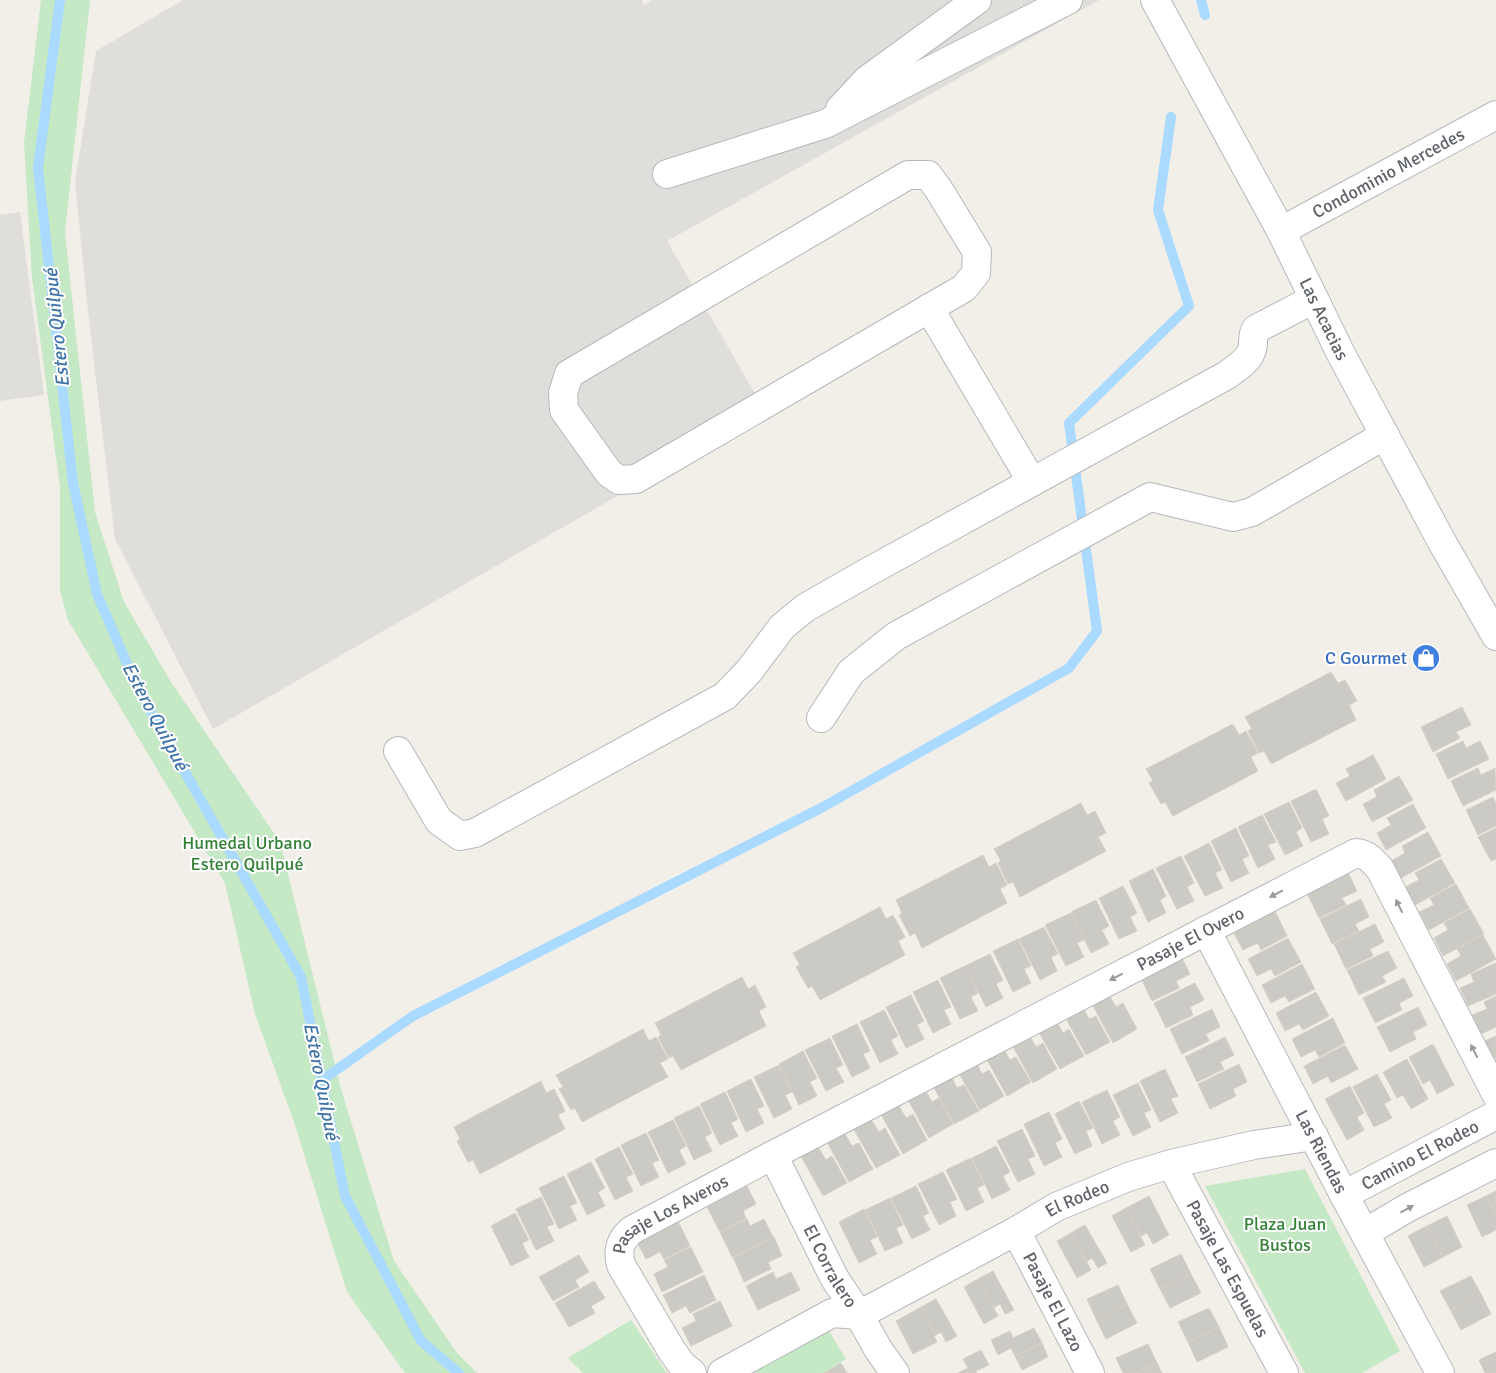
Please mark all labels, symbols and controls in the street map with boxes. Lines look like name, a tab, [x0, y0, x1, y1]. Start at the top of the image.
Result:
street label: Condominio Mercedes	[1308, 123, 1468, 223]
water label: Estero Quilpué	[39, 266, 75, 388]
street label: Las Acacias	[1294, 274, 1353, 364]
shop icon: C Gourmet	[1411, 643, 1441, 673]
place label: C Gourmet	[1325, 647, 1407, 669]
water label: Estero Quilpué	[117, 658, 194, 776]
park label: Humedal Urbano Estero Quilpué	[182, 832, 312, 875]
one-way arrow	[1268, 890, 1283, 898]
one-way arrow	[1395, 899, 1403, 914]
street label: Pasaje El Overo	[1133, 902, 1248, 976]
one-way arrow	[1109, 973, 1123, 981]
water label: Estero Quilpué	[298, 1020, 344, 1143]
one-way arrow	[1470, 1043, 1478, 1058]
street label: Las Riendas	[1291, 1106, 1352, 1197]
street label: Camino El Rodeo	[1358, 1115, 1483, 1195]
street label: Pasaje Los Averos	[608, 1170, 732, 1256]
street label: El Rodeo	[1041, 1175, 1112, 1222]
street label: Pasaje Las Espuelas	[1182, 1196, 1274, 1341]
one-way arrow	[1401, 1204, 1414, 1213]
park label: Plaza Juan Bustos	[1244, 1213, 1326, 1256]
street label: El Corralero	[799, 1221, 862, 1312]
street label: Pasaje El Lazo	[1018, 1249, 1088, 1355]

